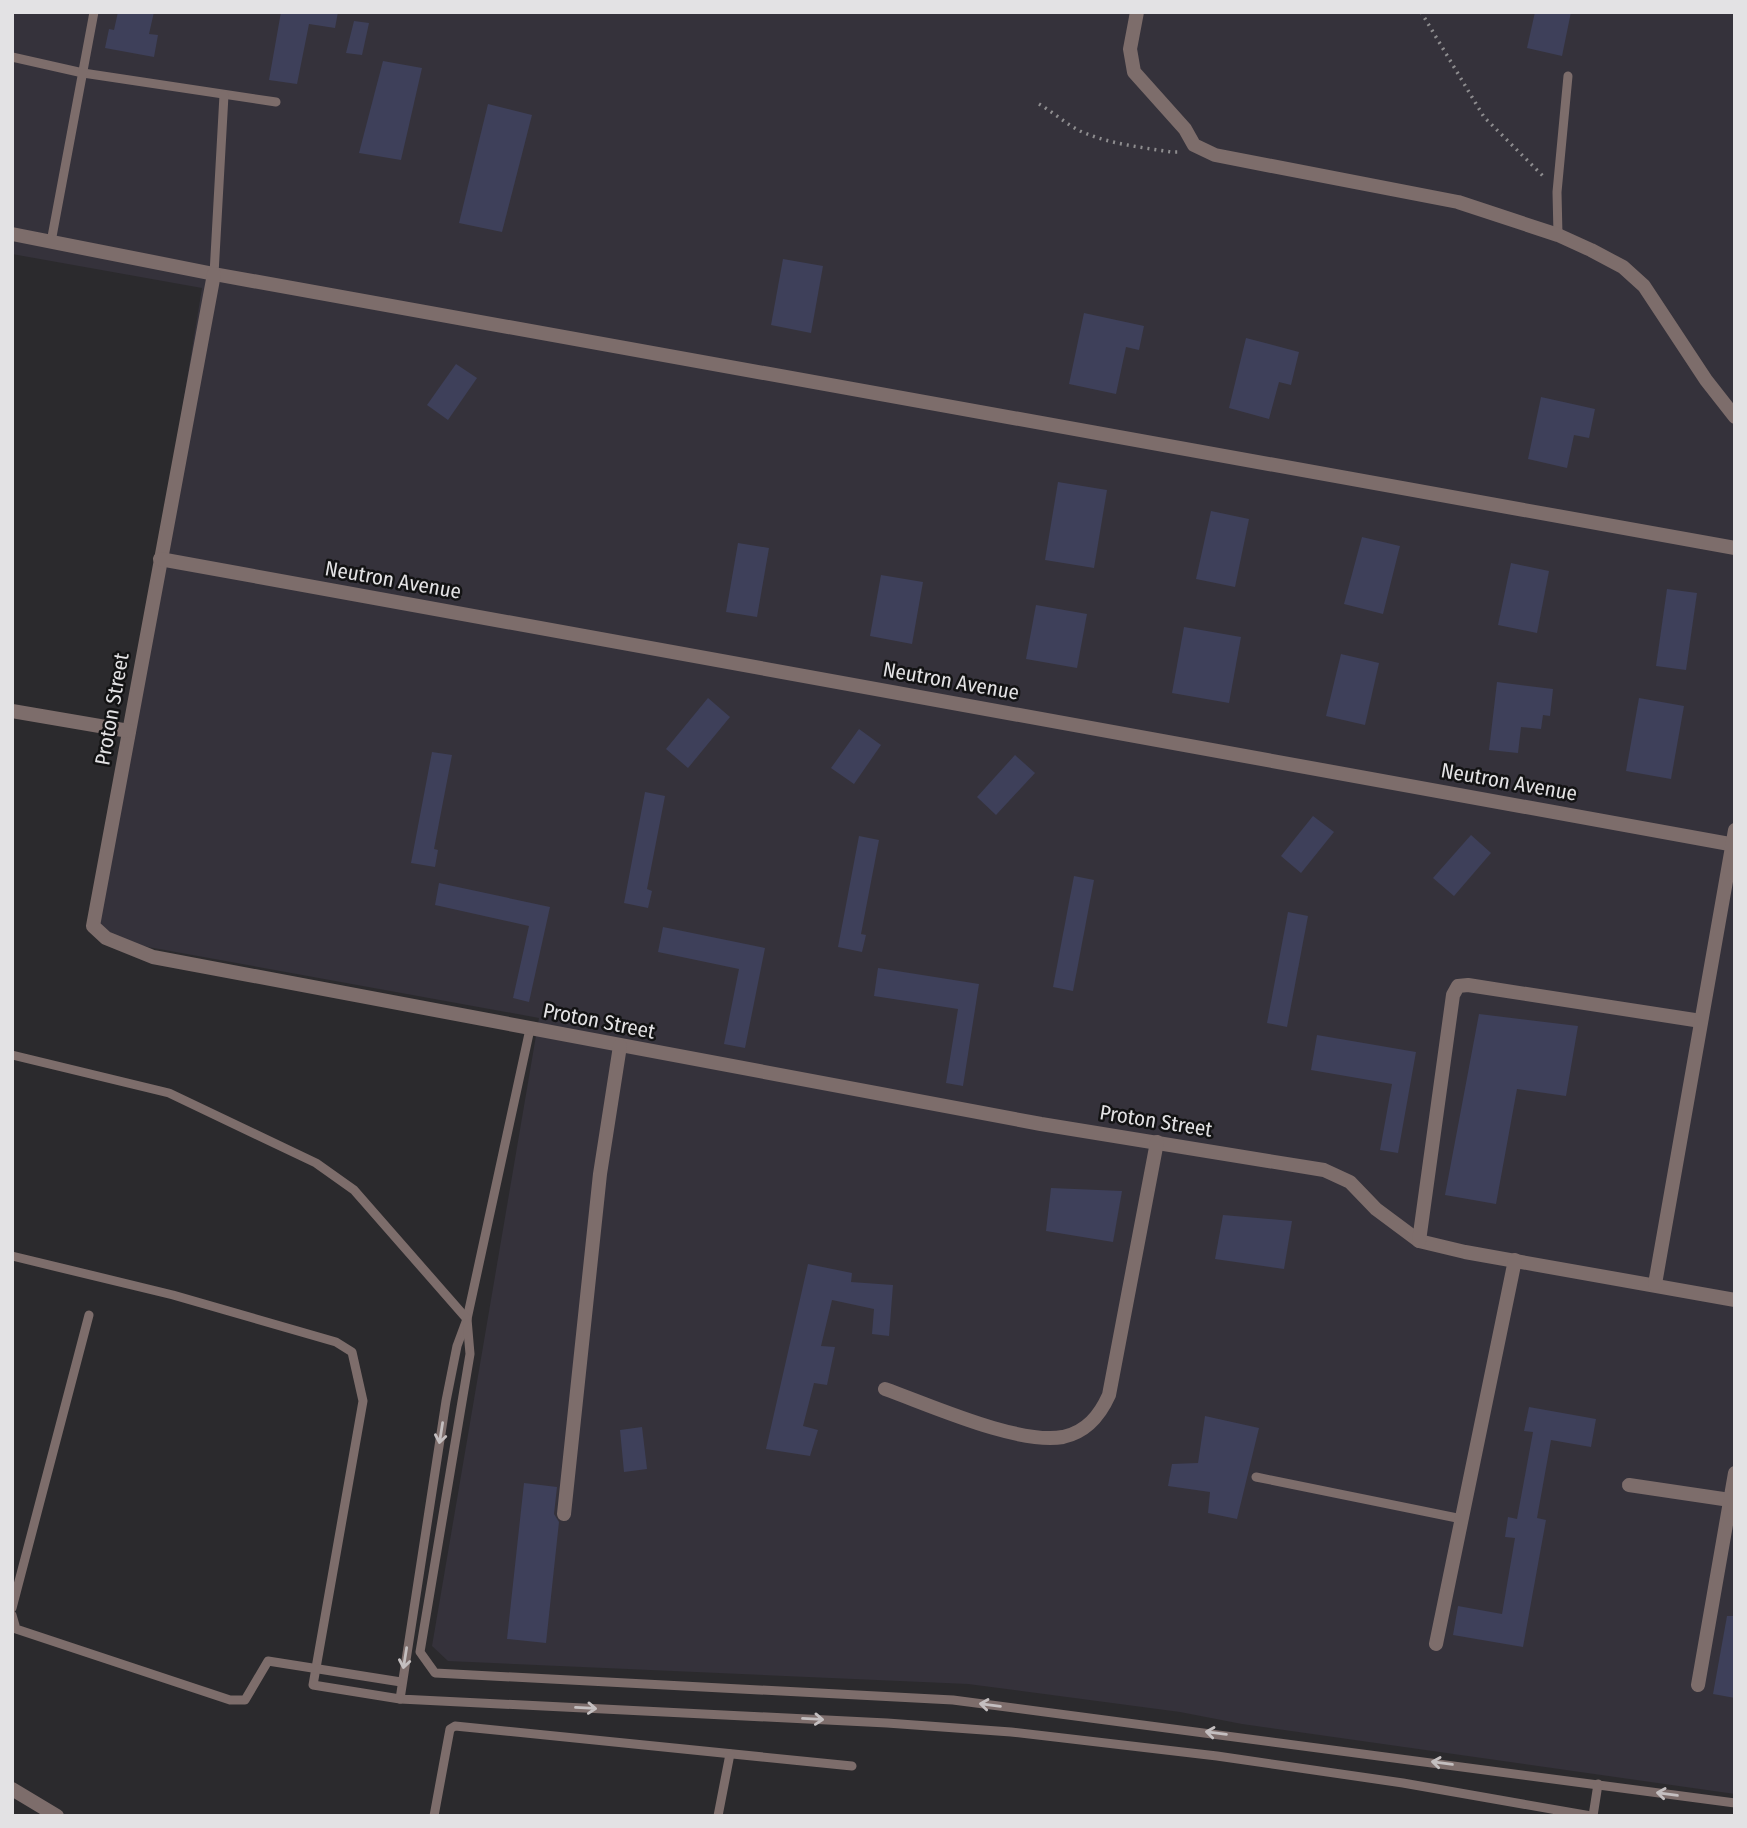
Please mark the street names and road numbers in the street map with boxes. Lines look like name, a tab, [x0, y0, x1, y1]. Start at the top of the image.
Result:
street label: Neutron Avenue	[323, 555, 463, 605]
street label: Proton Street	[89, 651, 135, 767]
street label: Neutron Avenue	[881, 656, 1021, 706]
street label: Neutron Avenue	[1439, 757, 1579, 807]
street label: Proton Street	[541, 997, 657, 1045]
street label: Proton Street	[1098, 1099, 1214, 1143]

